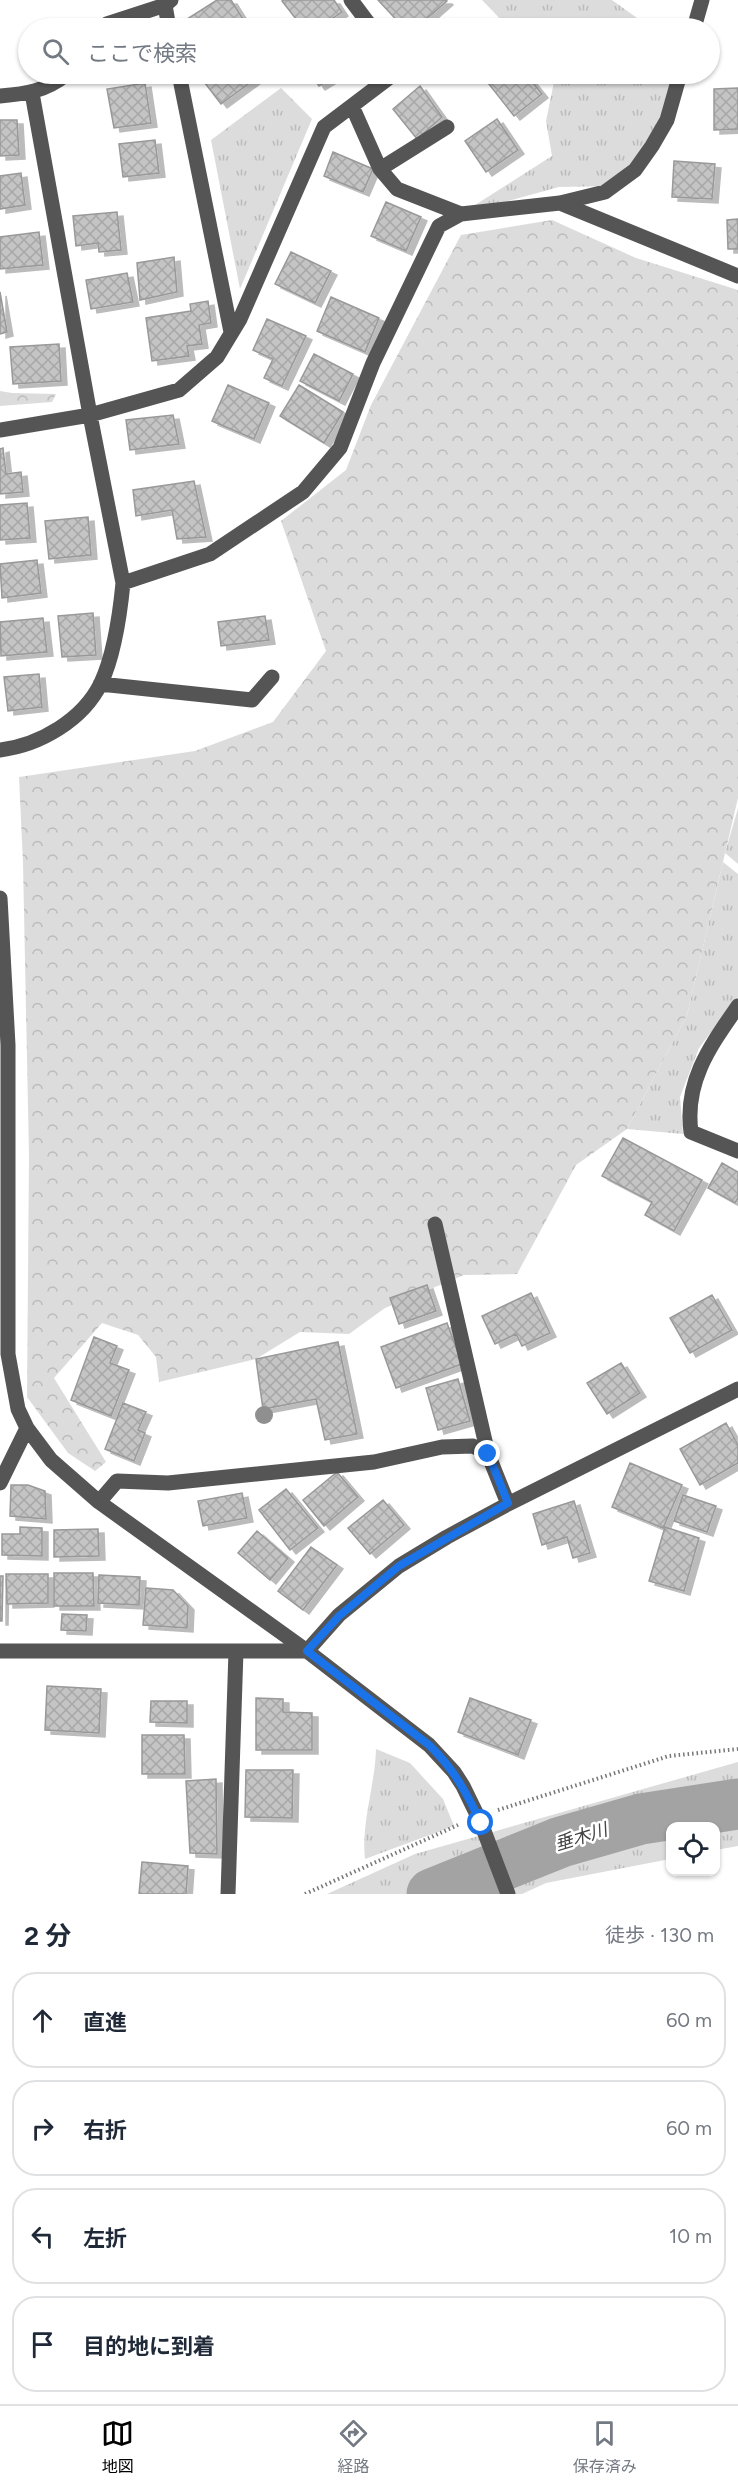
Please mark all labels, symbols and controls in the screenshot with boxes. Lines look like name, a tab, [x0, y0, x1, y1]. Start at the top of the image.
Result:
search box	[18, 18, 720, 84]
icon: search	[39, 35, 72, 68]
text: ここで検索	[87, 40, 197, 67]
route end	[474, 1440, 500, 1466]
route start	[467, 1809, 493, 1835]
water label: 垂木川	[552, 1818, 612, 1855]
map controls	[666, 1822, 720, 1876]
button: locate	[666, 1822, 720, 1876]
text: 2 分	[24, 1920, 71, 1952]
text: 徒歩 · 130 m	[605, 1923, 714, 1947]
icon: ahead	[26, 2004, 59, 2037]
text: 60 m	[666, 2008, 712, 2032]
text: 直進	[83, 2009, 127, 2036]
icon: right	[26, 2112, 59, 2145]
text: 60 m	[666, 2116, 712, 2140]
text: 右折	[83, 2117, 127, 2144]
icon: left	[26, 2220, 59, 2253]
text: 10 m	[669, 2224, 712, 2248]
text: 左折	[83, 2225, 127, 2252]
icon: arrive	[26, 2328, 59, 2361]
text: 目的地に到着	[83, 2333, 215, 2360]
tab: 地図	[101, 2417, 134, 2477]
tab: 経路	[337, 2417, 370, 2477]
tab: 保存済み	[573, 2417, 637, 2477]

